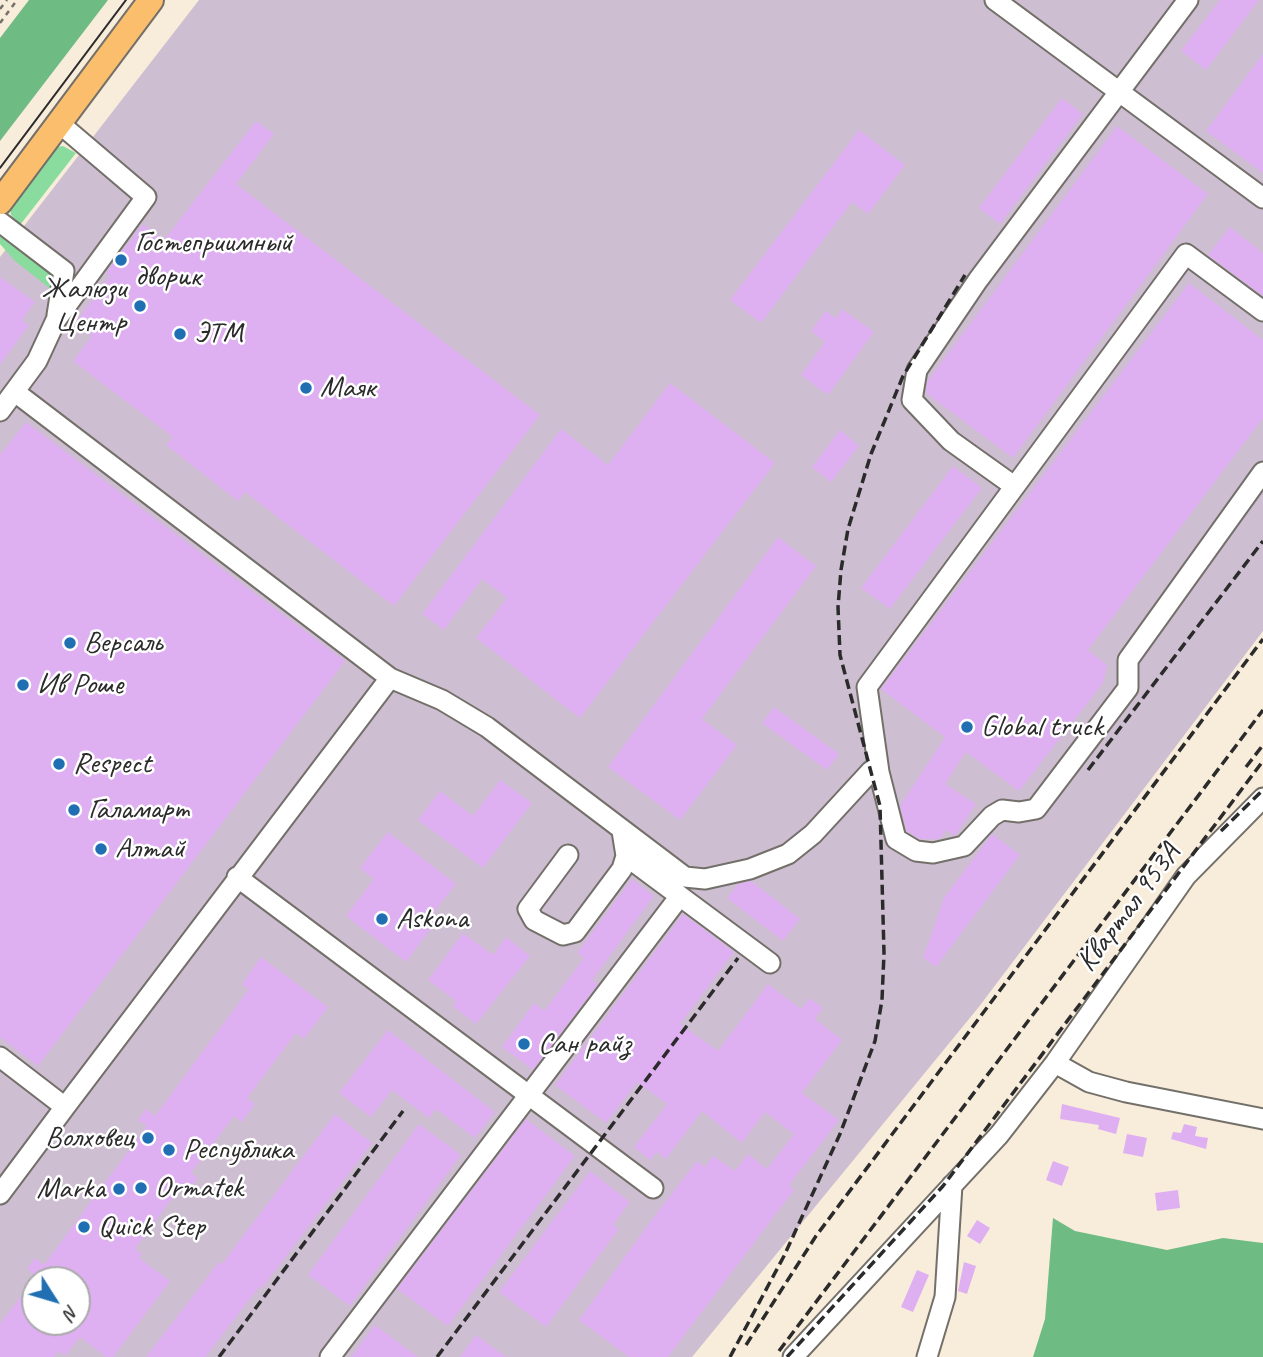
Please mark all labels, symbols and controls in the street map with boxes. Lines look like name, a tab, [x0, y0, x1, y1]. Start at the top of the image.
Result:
place label: Гостеприимный дворик	[135, 225, 292, 296]
marker: Гостеприимный дворик	[113, 252, 129, 268]
place label: Жалюзи Центр	[42, 271, 126, 342]
marker: Жалюзи Центр	[132, 298, 148, 314]
place label: ЭТМ	[194, 316, 243, 352]
marker: ЭТМ	[172, 326, 188, 342]
place label: Маяк	[320, 370, 375, 406]
marker: Маяк	[298, 380, 314, 396]
place label: Версаль	[84, 625, 162, 661]
marker: Версаль	[62, 635, 78, 651]
place label: Ив Роше	[37, 667, 123, 703]
marker: Ив Роше	[15, 677, 31, 693]
place label: Global truck	[981, 709, 1103, 745]
marker: Global truck	[959, 719, 975, 735]
place label: Respect	[73, 746, 151, 782]
marker: Respect	[51, 756, 67, 772]
place label: Галамарт	[88, 792, 188, 828]
marker: Галамарт	[66, 802, 82, 818]
place label: Алтай	[115, 831, 185, 867]
street label: Квартал 953А	[1069, 837, 1189, 979]
marker: Алтай	[93, 841, 109, 857]
place label: Askona	[396, 901, 468, 937]
marker: Askona	[374, 911, 390, 927]
place label: Сан райз	[538, 1026, 630, 1062]
marker: Сан райз	[516, 1036, 532, 1052]
place label: Волховец	[45, 1120, 134, 1156]
marker: Волховец	[140, 1130, 156, 1146]
place label: Республика	[183, 1132, 293, 1168]
marker: Республика	[161, 1142, 177, 1158]
place label: Ormatek	[155, 1170, 243, 1206]
place label: Marka	[37, 1171, 105, 1207]
marker: Ormatek	[133, 1180, 149, 1196]
marker: Marka	[111, 1181, 127, 1197]
place label: Quick Step	[98, 1209, 205, 1245]
marker: Quick Step	[76, 1219, 92, 1235]
north arrow	[21, 1266, 91, 1336]
text: N	[58, 1301, 84, 1324]

